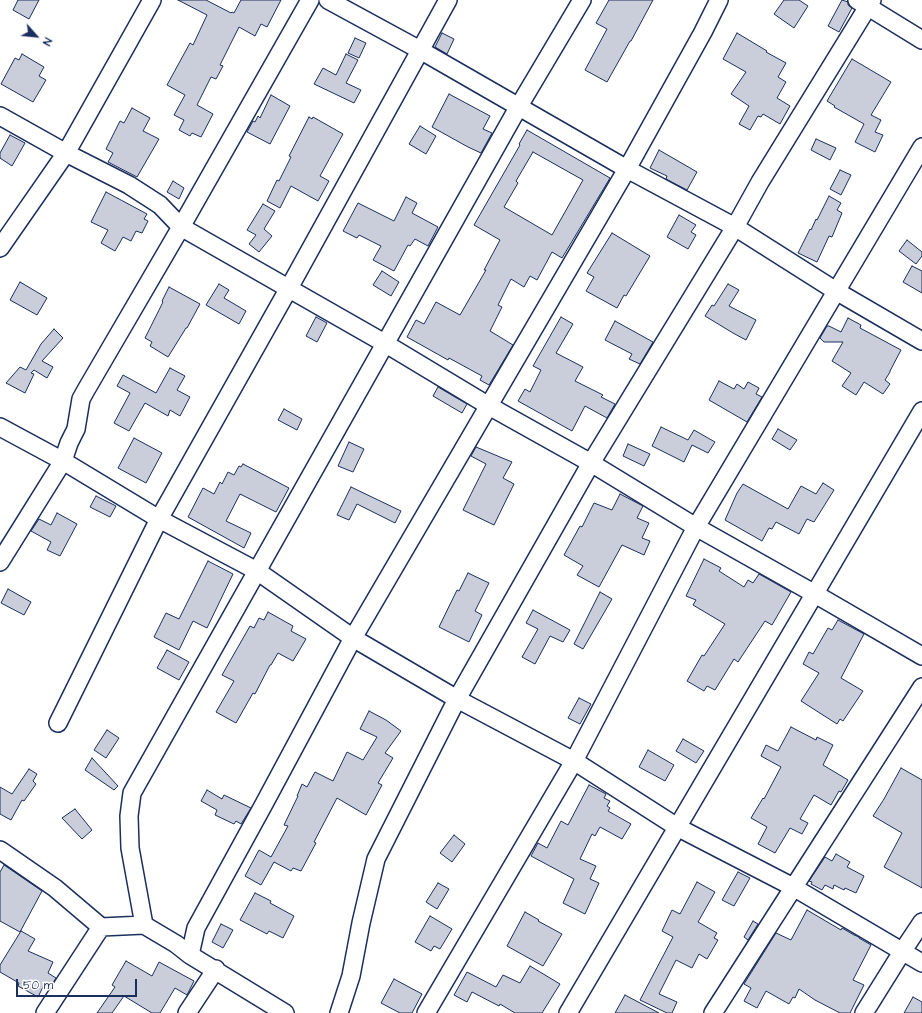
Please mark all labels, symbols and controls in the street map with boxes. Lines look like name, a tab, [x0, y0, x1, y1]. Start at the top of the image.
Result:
north arrow	[16, 16, 56, 56]
text: N	[39, 35, 55, 48]
scale bar	[18, 971, 139, 997]
text: 50 m	[23, 977, 53, 994]

